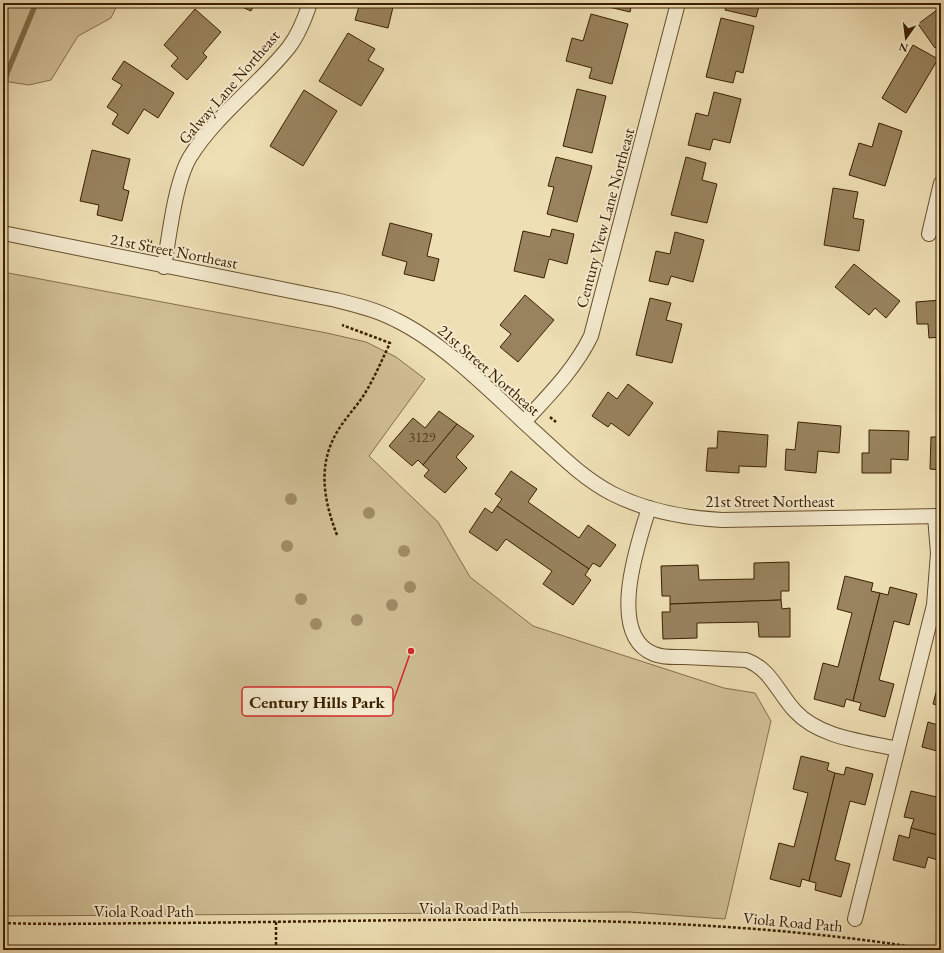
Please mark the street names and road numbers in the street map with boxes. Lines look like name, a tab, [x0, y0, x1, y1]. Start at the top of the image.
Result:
street label: Galway Lane Northeast	[174, 26, 284, 148]
street label: Century View Lane Northeast	[571, 126, 639, 310]
street label: 21st Street Northeast	[109, 228, 239, 274]
street label: 21st Street Northeast	[433, 320, 545, 420]
street label: 21st Street Northeast	[705, 491, 835, 512]
street label: Viola Road Path	[419, 898, 519, 919]
street label: Viola Road Path	[94, 901, 194, 922]
street label: Viola Road Path	[742, 907, 844, 937]

